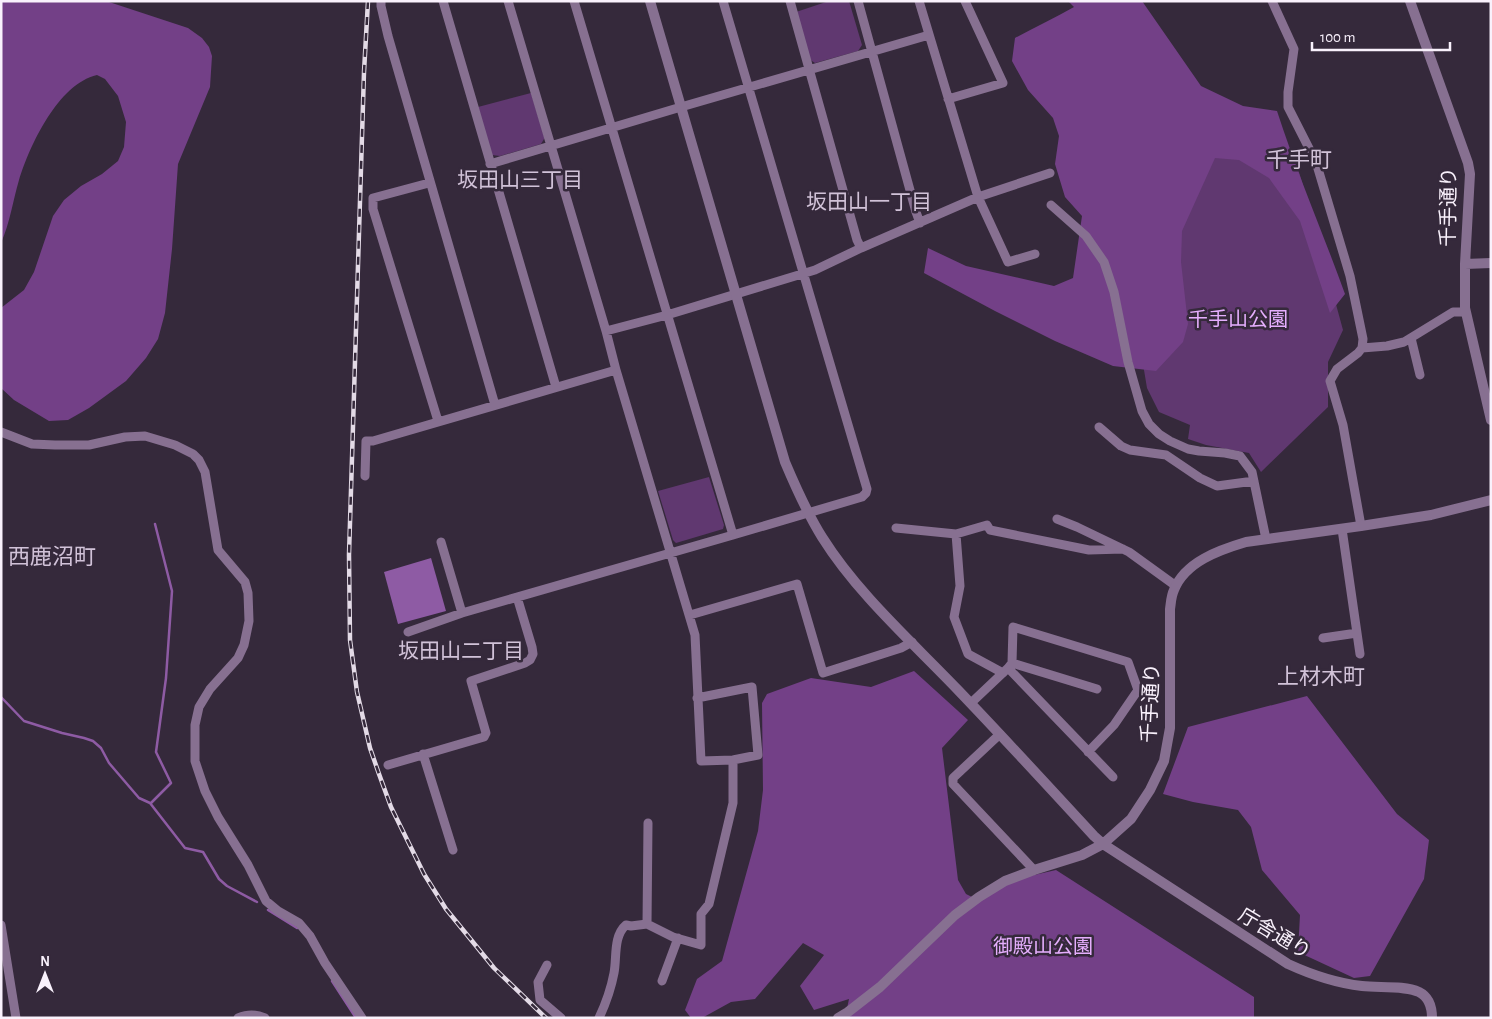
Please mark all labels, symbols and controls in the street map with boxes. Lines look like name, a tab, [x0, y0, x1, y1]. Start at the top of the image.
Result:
scale bar	[1312, 20, 1450, 52]
text: 100 m	[1320, 30, 1355, 45]
district label: 千手町	[1266, 148, 1332, 171]
street label: 千手通り	[1437, 167, 1460, 247]
district label: 坂田山三丁目	[457, 169, 583, 191]
district label: 坂田山一丁目	[806, 191, 932, 213]
park label: 千手山公園	[1188, 309, 1288, 330]
district label: 西鹿沼町	[8, 545, 96, 568]
district label: 坂田山二丁目	[398, 640, 524, 662]
street label: 千手通り	[1138, 663, 1163, 744]
district label: 上材木町	[1277, 665, 1365, 688]
street label: 庁舎通り	[1235, 904, 1314, 963]
park label: 御殿山公園	[993, 936, 1093, 957]
north arrow	[20, 949, 70, 999]
text: N	[40, 955, 50, 969]

